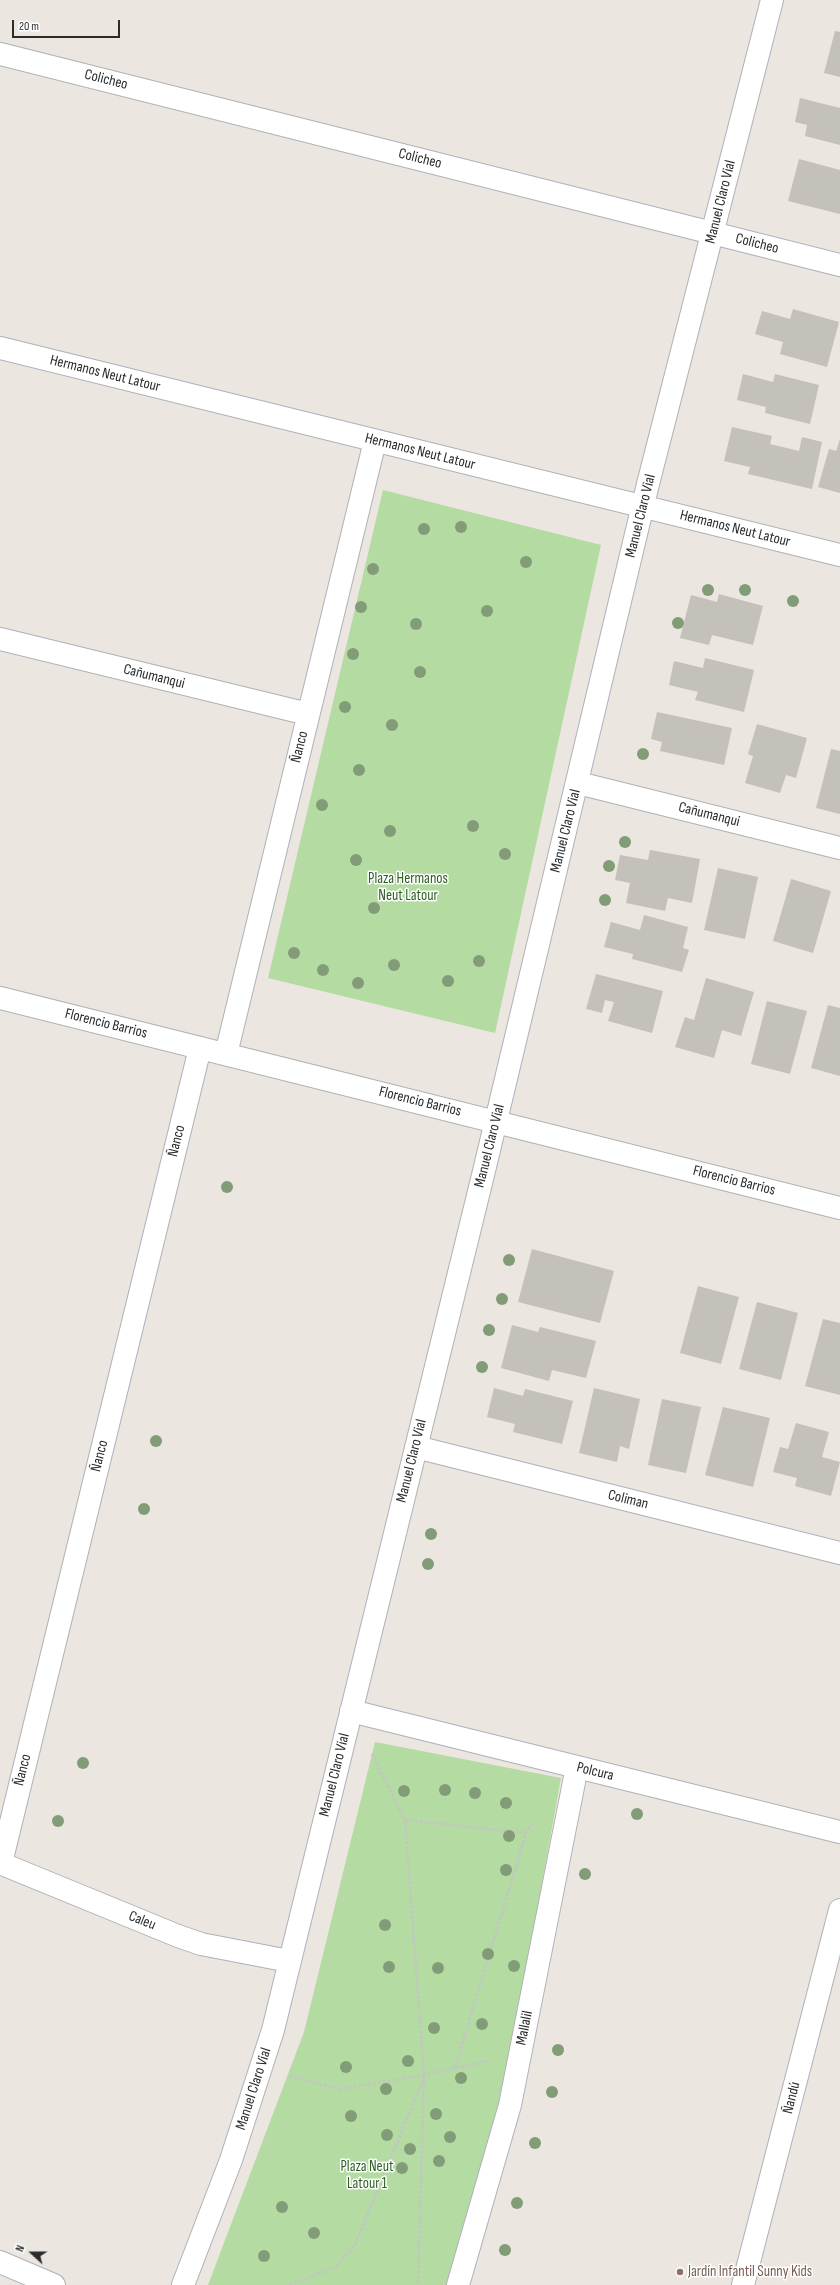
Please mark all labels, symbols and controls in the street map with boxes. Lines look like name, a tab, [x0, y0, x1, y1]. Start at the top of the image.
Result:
scale bar	[14, 12, 122, 38]
text: 20 m	[19, 19, 39, 34]
street label: Colicheo	[83, 66, 129, 94]
street label: Colicheo	[397, 145, 443, 173]
street label: Manuel Claro Vial	[702, 158, 740, 246]
street label: Colicheo	[734, 230, 780, 258]
street label: Hermanos Neut Latour	[48, 352, 162, 396]
street label: Hermanos Neut Latour	[363, 430, 477, 474]
street label: Manuel Claro Vial	[622, 472, 660, 560]
street label: Hermanos Neut Latour	[678, 507, 792, 551]
street label: Cañumanqui	[121, 661, 187, 693]
street label: Ñanco	[287, 729, 313, 765]
street label: Manuel Claro Vial	[547, 787, 585, 875]
street label: Cañumanqui	[676, 799, 742, 831]
park label: Plaza Hermanos Neut Latour	[368, 870, 448, 905]
street label: Florencio Barrios	[63, 1005, 149, 1043]
street label: Florencio Barrios	[377, 1083, 463, 1121]
street label: Manuel Claro Vial	[471, 1102, 509, 1190]
street label: Ñanco	[164, 1123, 190, 1159]
street label: Florencio Barrios	[691, 1162, 777, 1200]
street label: Manuel Claro Vial	[393, 1417, 431, 1505]
street label: Ñanco	[87, 1438, 113, 1474]
street label: Coliman	[606, 1486, 650, 1514]
street label: Manuel Claro Vial	[316, 1731, 354, 1819]
street label: Ñanco	[10, 1752, 36, 1788]
street label: Polcura	[575, 1759, 615, 1785]
street label: Caleu	[126, 1907, 158, 1935]
street label: Mallalil	[513, 2009, 537, 2047]
street label: Manuel Claro Vial	[232, 2046, 276, 2132]
street label: Ñandú	[779, 2080, 805, 2116]
park label: Plaza Neut Latour 1	[341, 2158, 393, 2193]
north arrow	[12, 2233, 52, 2273]
text: N	[13, 2243, 27, 2254]
place label: Jardín Infantil Sunny Kids	[688, 2263, 812, 2281]
marker: Jardín Infantil Sunny Kids	[675, 2267, 685, 2277]

